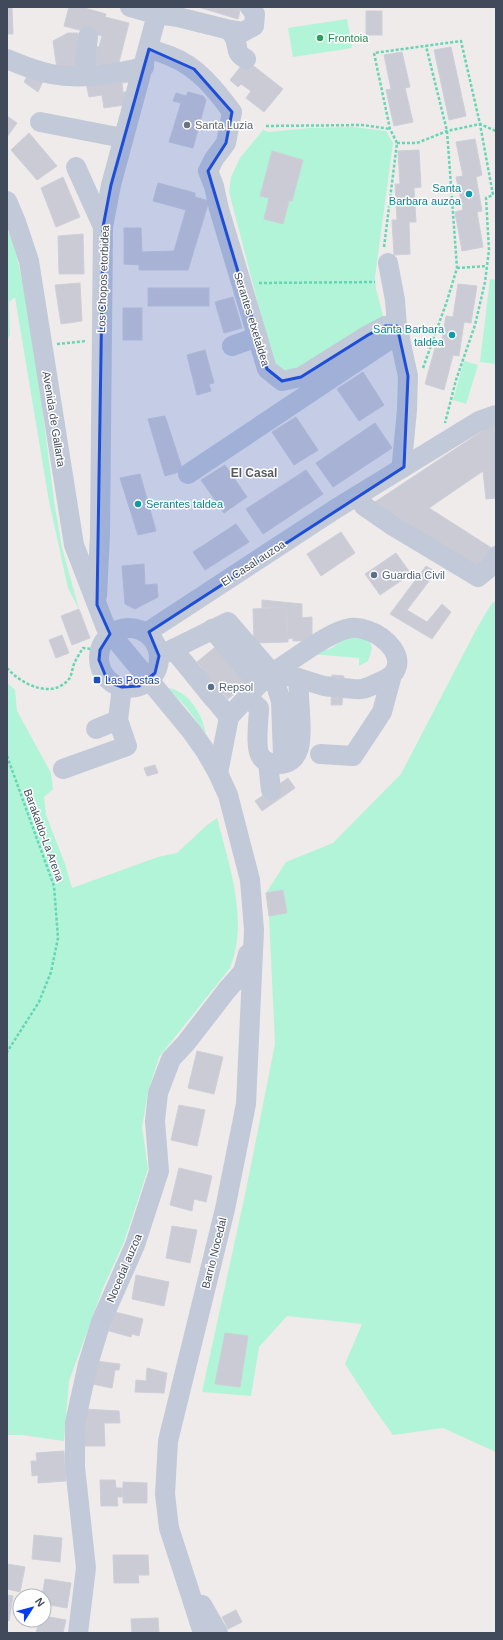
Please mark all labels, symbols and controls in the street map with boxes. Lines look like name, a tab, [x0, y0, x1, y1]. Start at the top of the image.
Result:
place label: Frontoia	[328, 32, 369, 44]
marker: Frontoia	[315, 33, 325, 43]
place label: Santa Luzia	[195, 119, 254, 131]
marker: Santa Luzia	[182, 120, 192, 130]
place label: Santa Barbara auzoa	[389, 182, 462, 207]
marker: Santa Barbara auzoa	[464, 189, 474, 199]
street label: Los Chopos etorbidea	[95, 224, 111, 333]
street label: Serantes etxetaldea	[232, 270, 272, 368]
place label: Santa Barbara taldea	[373, 323, 445, 348]
marker: Santa Barbara taldea	[447, 330, 457, 340]
street label: Avenida de Gallarta	[41, 370, 68, 468]
district label: El Casal	[231, 466, 277, 480]
place label: Serantes taldea	[146, 498, 224, 510]
marker: Serantes taldea	[133, 499, 143, 509]
street label: El Casal auzoa	[219, 537, 288, 588]
place label: Guardia Civil	[382, 569, 445, 581]
marker: Guardia Civil	[369, 570, 379, 580]
place label: Las Postas	[105, 674, 160, 686]
marker: Las Postas	[92, 675, 102, 685]
place label: Repsol	[219, 681, 253, 693]
marker: Repsol	[206, 682, 216, 692]
street label: Barakaldo-La Arena	[22, 787, 67, 884]
street label: Barrio Nocedal	[199, 1216, 229, 1290]
street label: Nocedal auzoa	[104, 1231, 144, 1304]
north arrow	[12, 1588, 52, 1628]
text: N	[33, 1595, 47, 1609]

